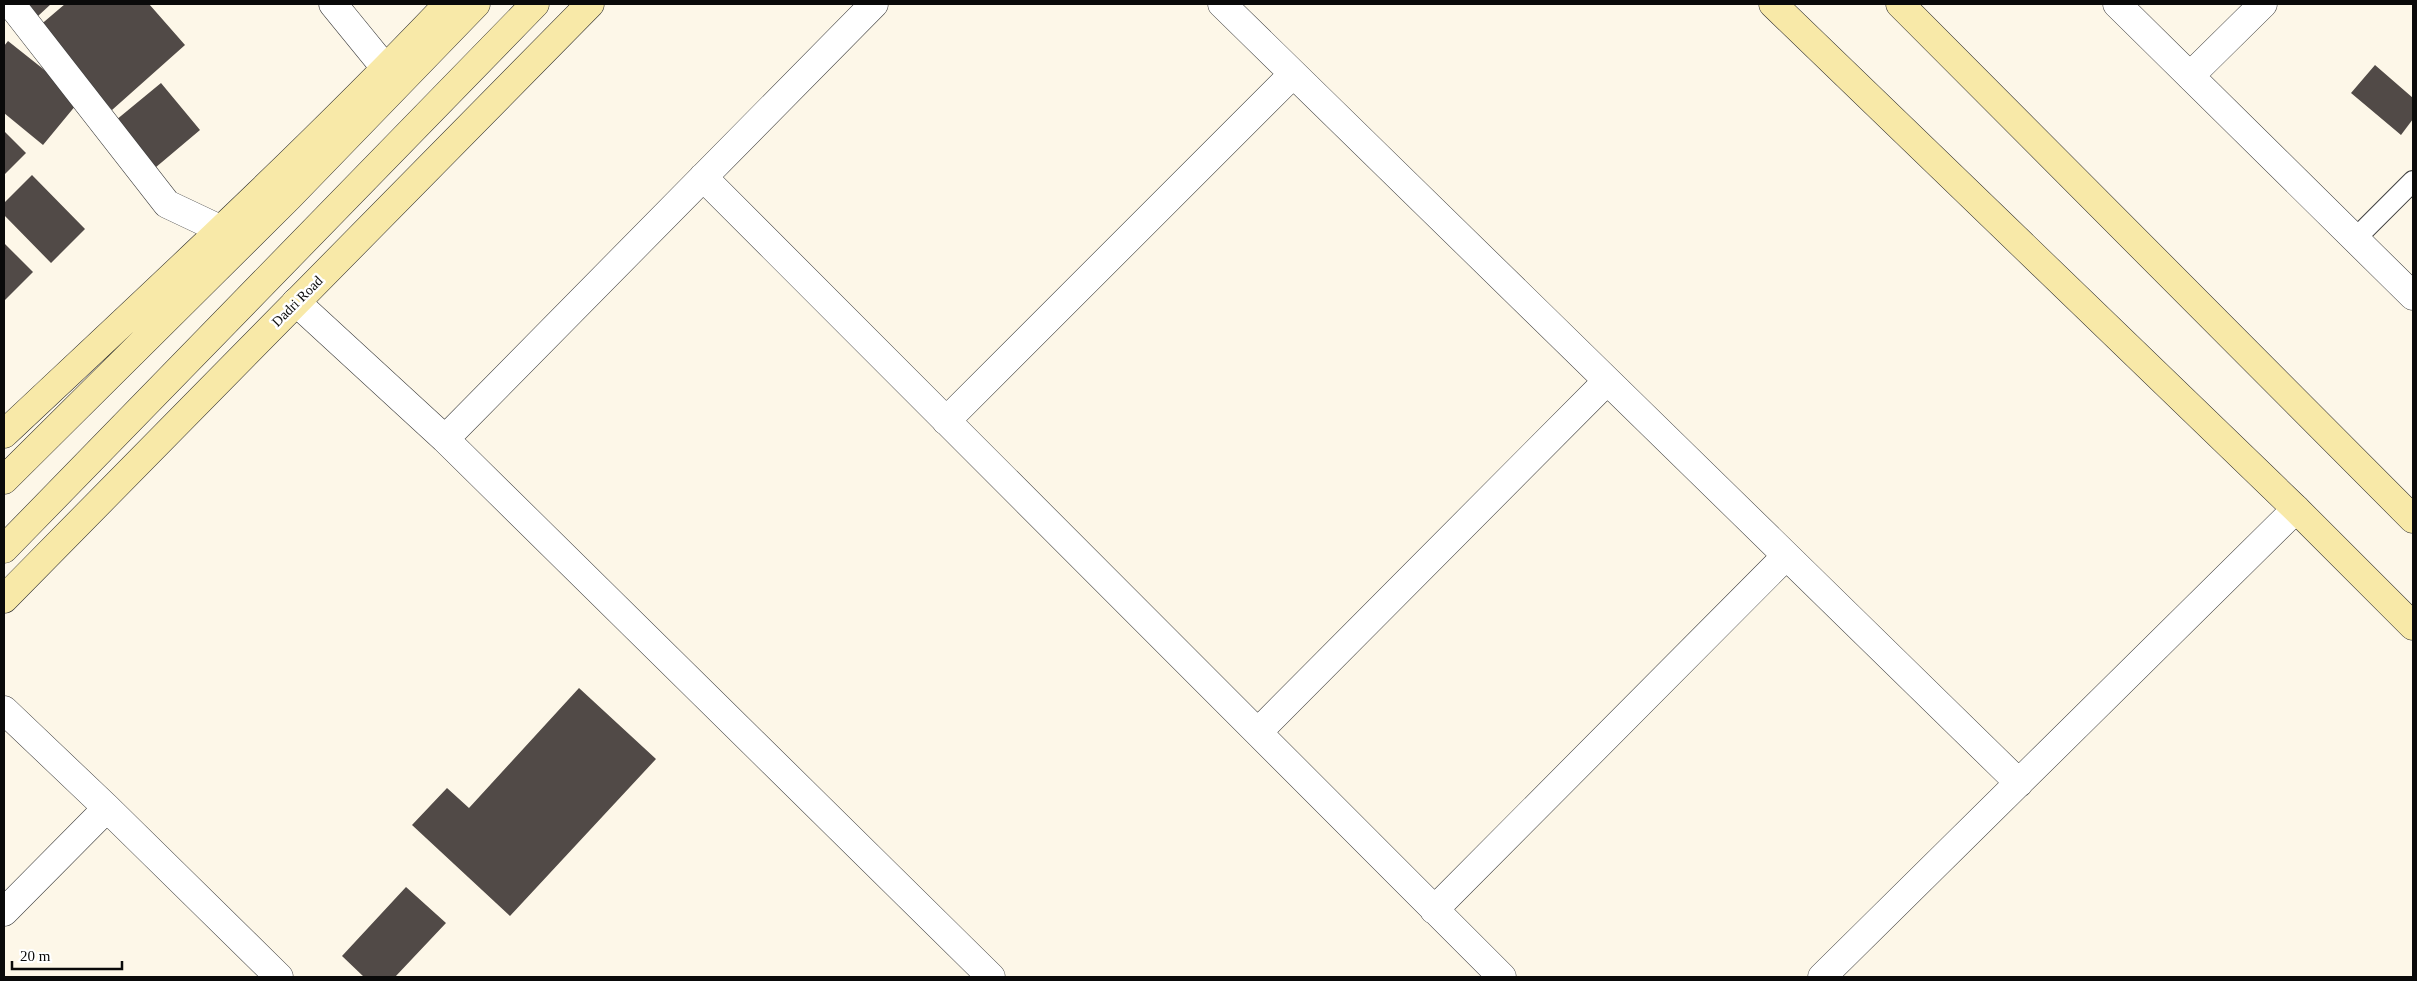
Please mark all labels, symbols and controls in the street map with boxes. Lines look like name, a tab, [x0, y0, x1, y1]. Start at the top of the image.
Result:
street label: Dadri Road	[269, 273, 326, 330]
scale bar	[12, 938, 122, 970]
text: 20 m	[20, 948, 51, 964]

